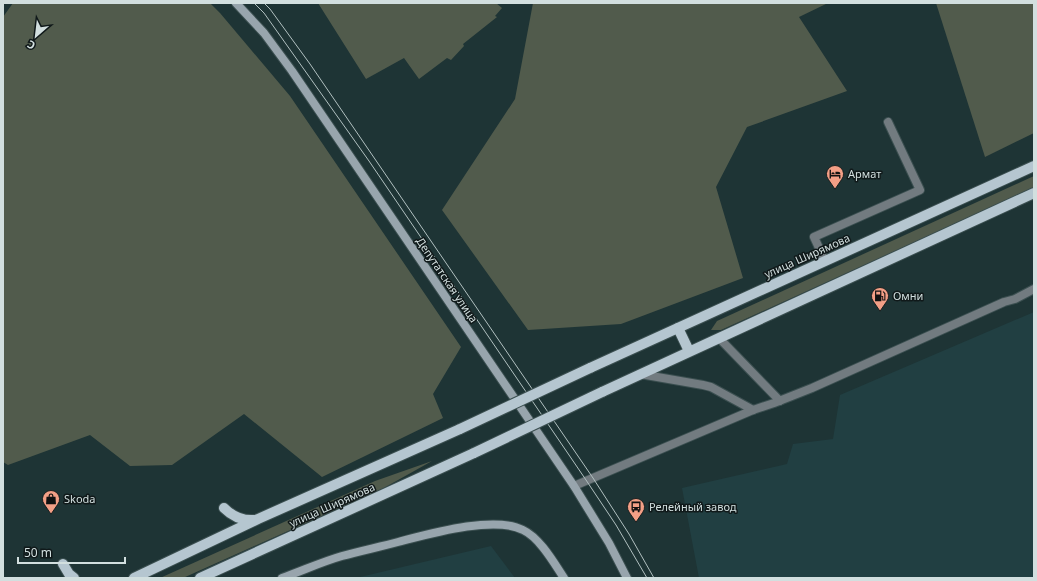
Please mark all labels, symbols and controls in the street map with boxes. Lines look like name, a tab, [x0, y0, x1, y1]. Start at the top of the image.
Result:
north arrow	[16, 16, 56, 56]
text: С	[24, 37, 38, 54]
hotel icon: Армат	[825, 164, 845, 189]
place label: Армат	[848, 166, 881, 181]
street label: улица Ширямова	[761, 230, 852, 281]
street label: Депутатская улица	[413, 234, 482, 325]
fuel station icon: Омни	[870, 286, 890, 311]
place label: Омни	[893, 288, 923, 303]
street label: улица Ширямова	[286, 479, 377, 530]
shop icon: Skoda	[41, 489, 61, 514]
place label: Skoda	[64, 491, 96, 506]
bus stop icon: Релейный завод	[626, 497, 646, 522]
place label: Релейный завод	[649, 499, 737, 514]
scale bar	[18, 539, 125, 565]
text: 50 m	[24, 544, 52, 561]

